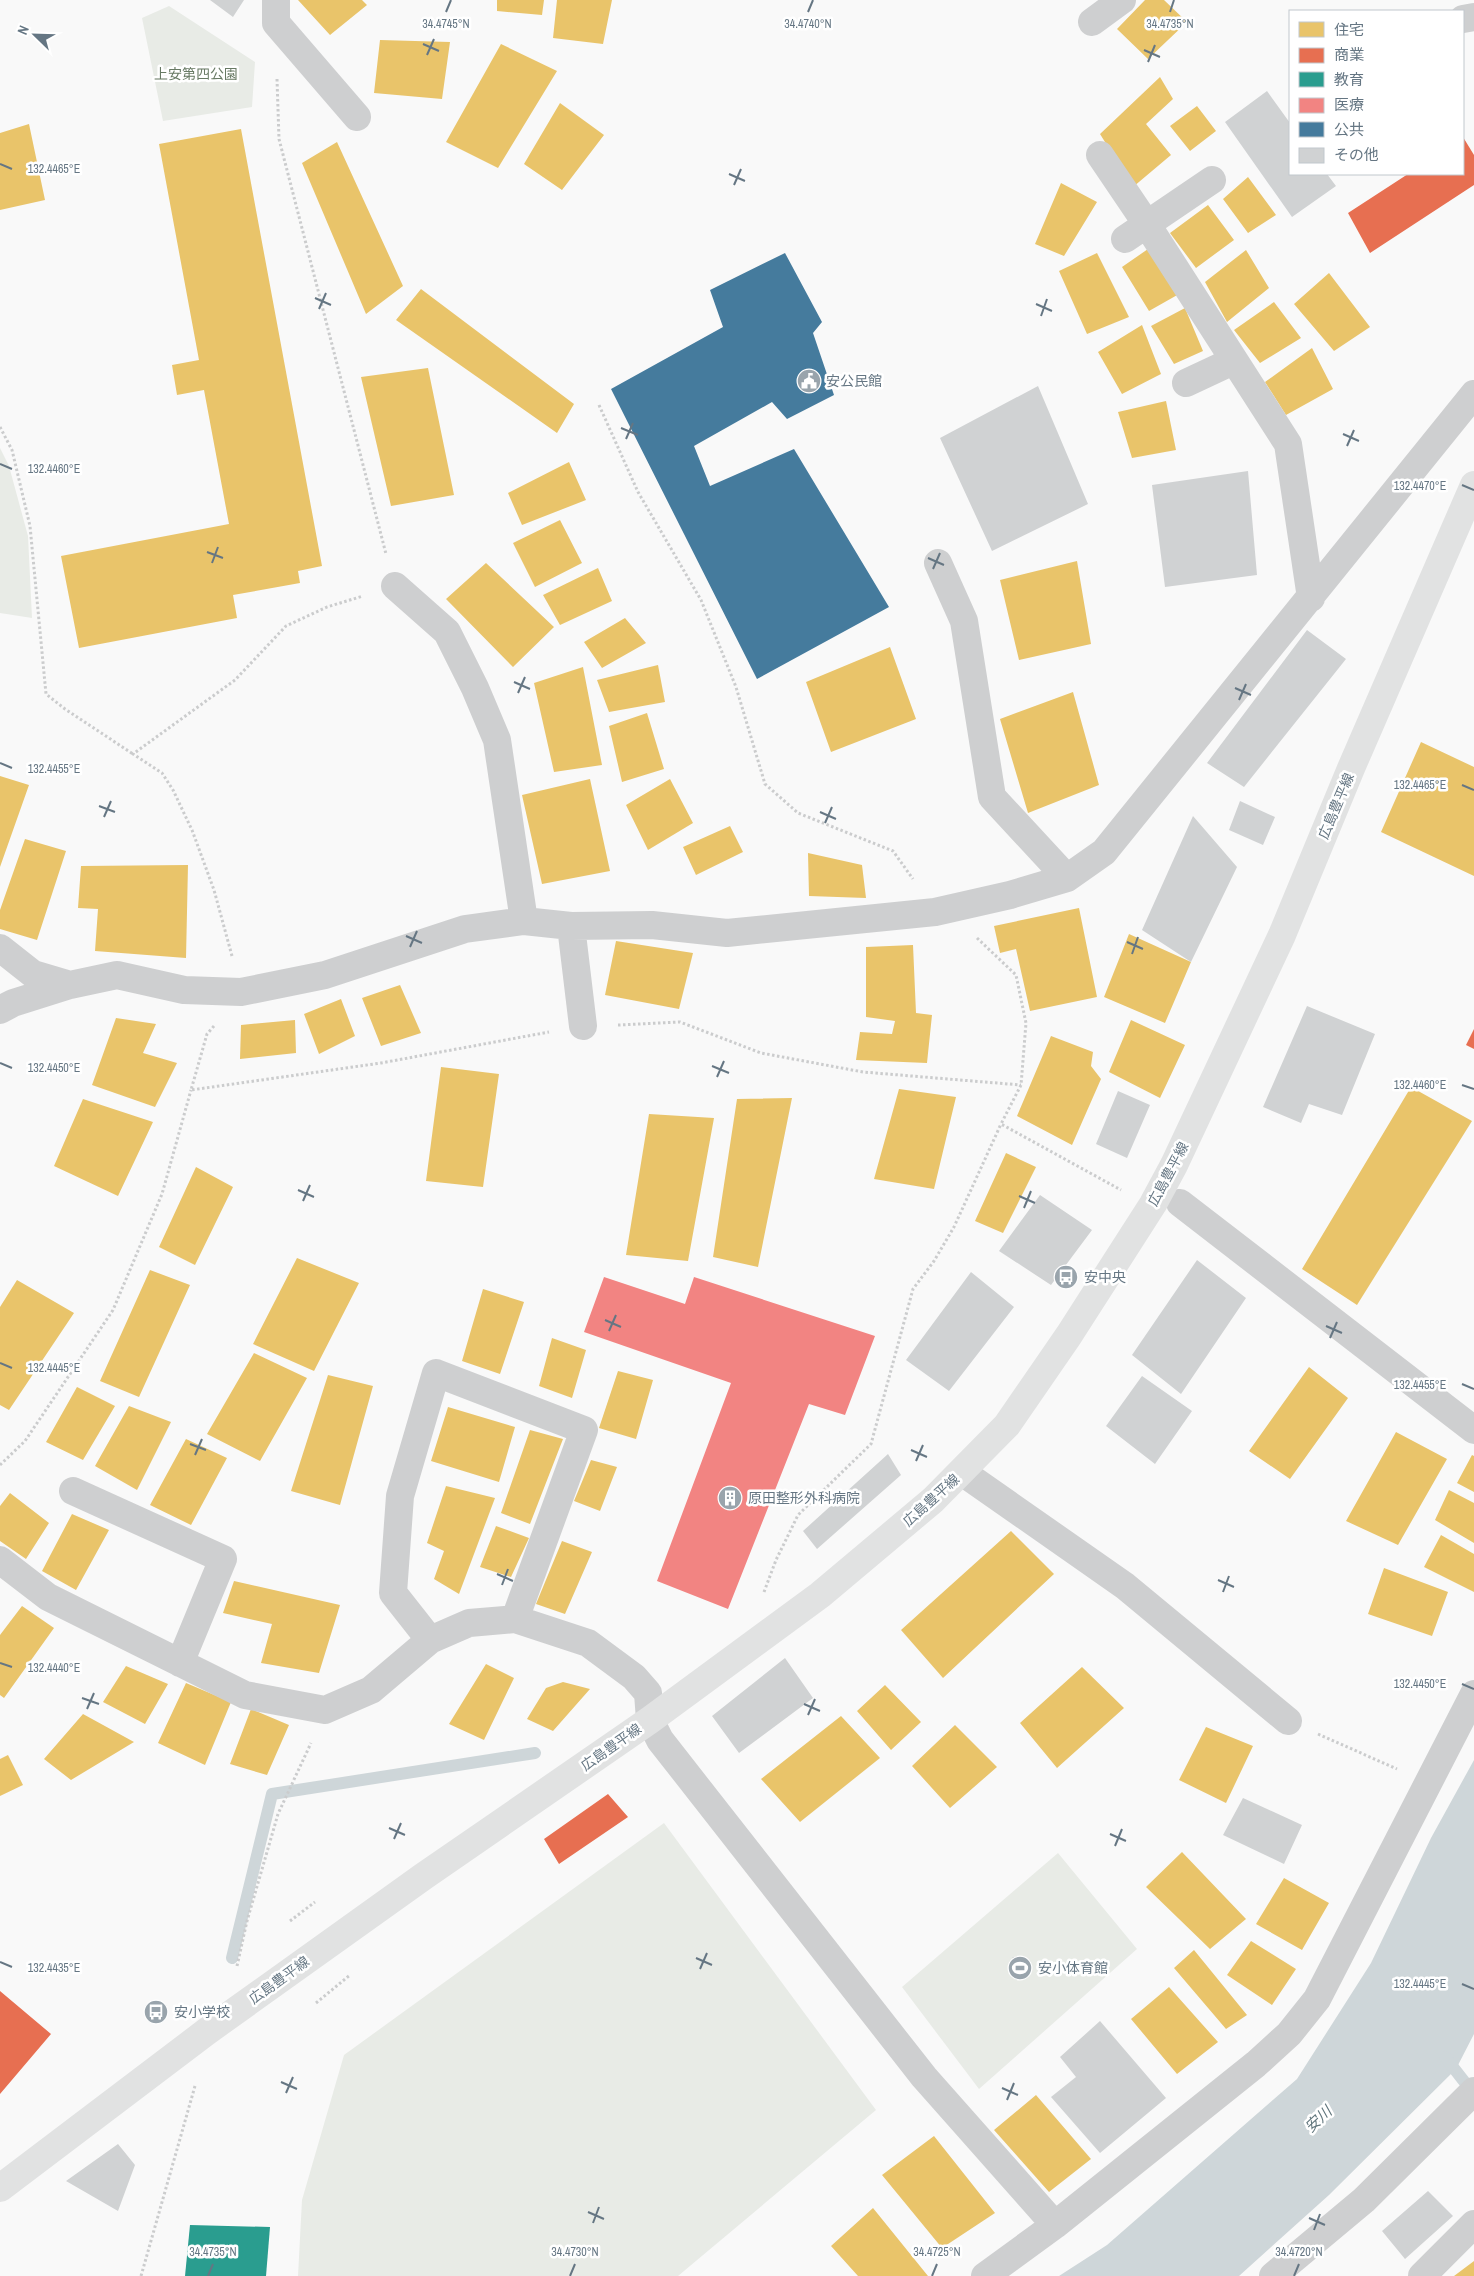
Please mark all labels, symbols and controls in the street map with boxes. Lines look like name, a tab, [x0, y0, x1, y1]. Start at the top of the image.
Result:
north arrow	[10, 10, 60, 60]
legend	[1289, 10, 1464, 175]
text: 34.4745°N	[422, 16, 470, 32]
text: 34.4740°N	[784, 16, 832, 32]
text: 34.4735°N	[1146, 16, 1194, 32]
text: 住宅	[1334, 19, 1364, 40]
text: N	[13, 23, 33, 37]
text: 商業	[1334, 44, 1364, 65]
park label: 上安第四公園	[154, 65, 238, 83]
text: 教育	[1334, 69, 1364, 90]
text: 医療	[1334, 94, 1364, 115]
text: 公共	[1334, 119, 1364, 140]
text: その他	[1334, 144, 1379, 165]
text: 132.4465°E	[28, 161, 80, 177]
public building icon: 安公民館	[796, 368, 822, 394]
place label: 安公民館	[826, 372, 882, 390]
text: 132.4460°E	[28, 461, 80, 477]
text: 132.4470°E	[1394, 478, 1446, 494]
text: 132.4455°E	[28, 761, 80, 777]
street label: 広島豊平線	[1314, 770, 1358, 842]
text: 132.4465°E	[1394, 777, 1446, 793]
text: 132.4450°E	[28, 1060, 80, 1076]
text: 132.4460°E	[1394, 1077, 1446, 1093]
street label: 広島豊平線	[1144, 1139, 1192, 1209]
bus stop icon: 安中央	[1053, 1264, 1079, 1290]
place label: 安中央	[1084, 1268, 1126, 1286]
text: 132.4445°E	[28, 1360, 80, 1376]
text: 132.4455°E	[1394, 1377, 1446, 1393]
street label: 広島豊平線	[899, 1470, 963, 1530]
building icon: 原田整形外科病院	[717, 1485, 743, 1511]
place label: 原田整形外科病院	[748, 1489, 860, 1507]
text: 132.4440°E	[28, 1660, 80, 1676]
text: 132.4450°E	[1394, 1676, 1446, 1692]
street label: 広島豊平線	[577, 1720, 645, 1774]
street label: 広島豊平線	[245, 1952, 313, 2008]
sports icon: 安小体育館	[1007, 1955, 1033, 1981]
place label: 安小体育館	[1038, 1959, 1108, 1977]
text: 132.4435°E	[28, 1960, 80, 1976]
text: 132.4445°E	[1394, 1976, 1446, 1992]
bus stop icon: 安小学校	[143, 1999, 169, 2025]
place label: 安小学校	[174, 2003, 230, 2021]
water label: 安川	[1300, 2100, 1338, 2137]
text: 34.4735°N	[189, 2244, 237, 2260]
text: 34.4730°N	[551, 2244, 599, 2260]
text: 34.4725°N	[913, 2244, 961, 2260]
text: 34.4720°N	[1275, 2244, 1323, 2260]

